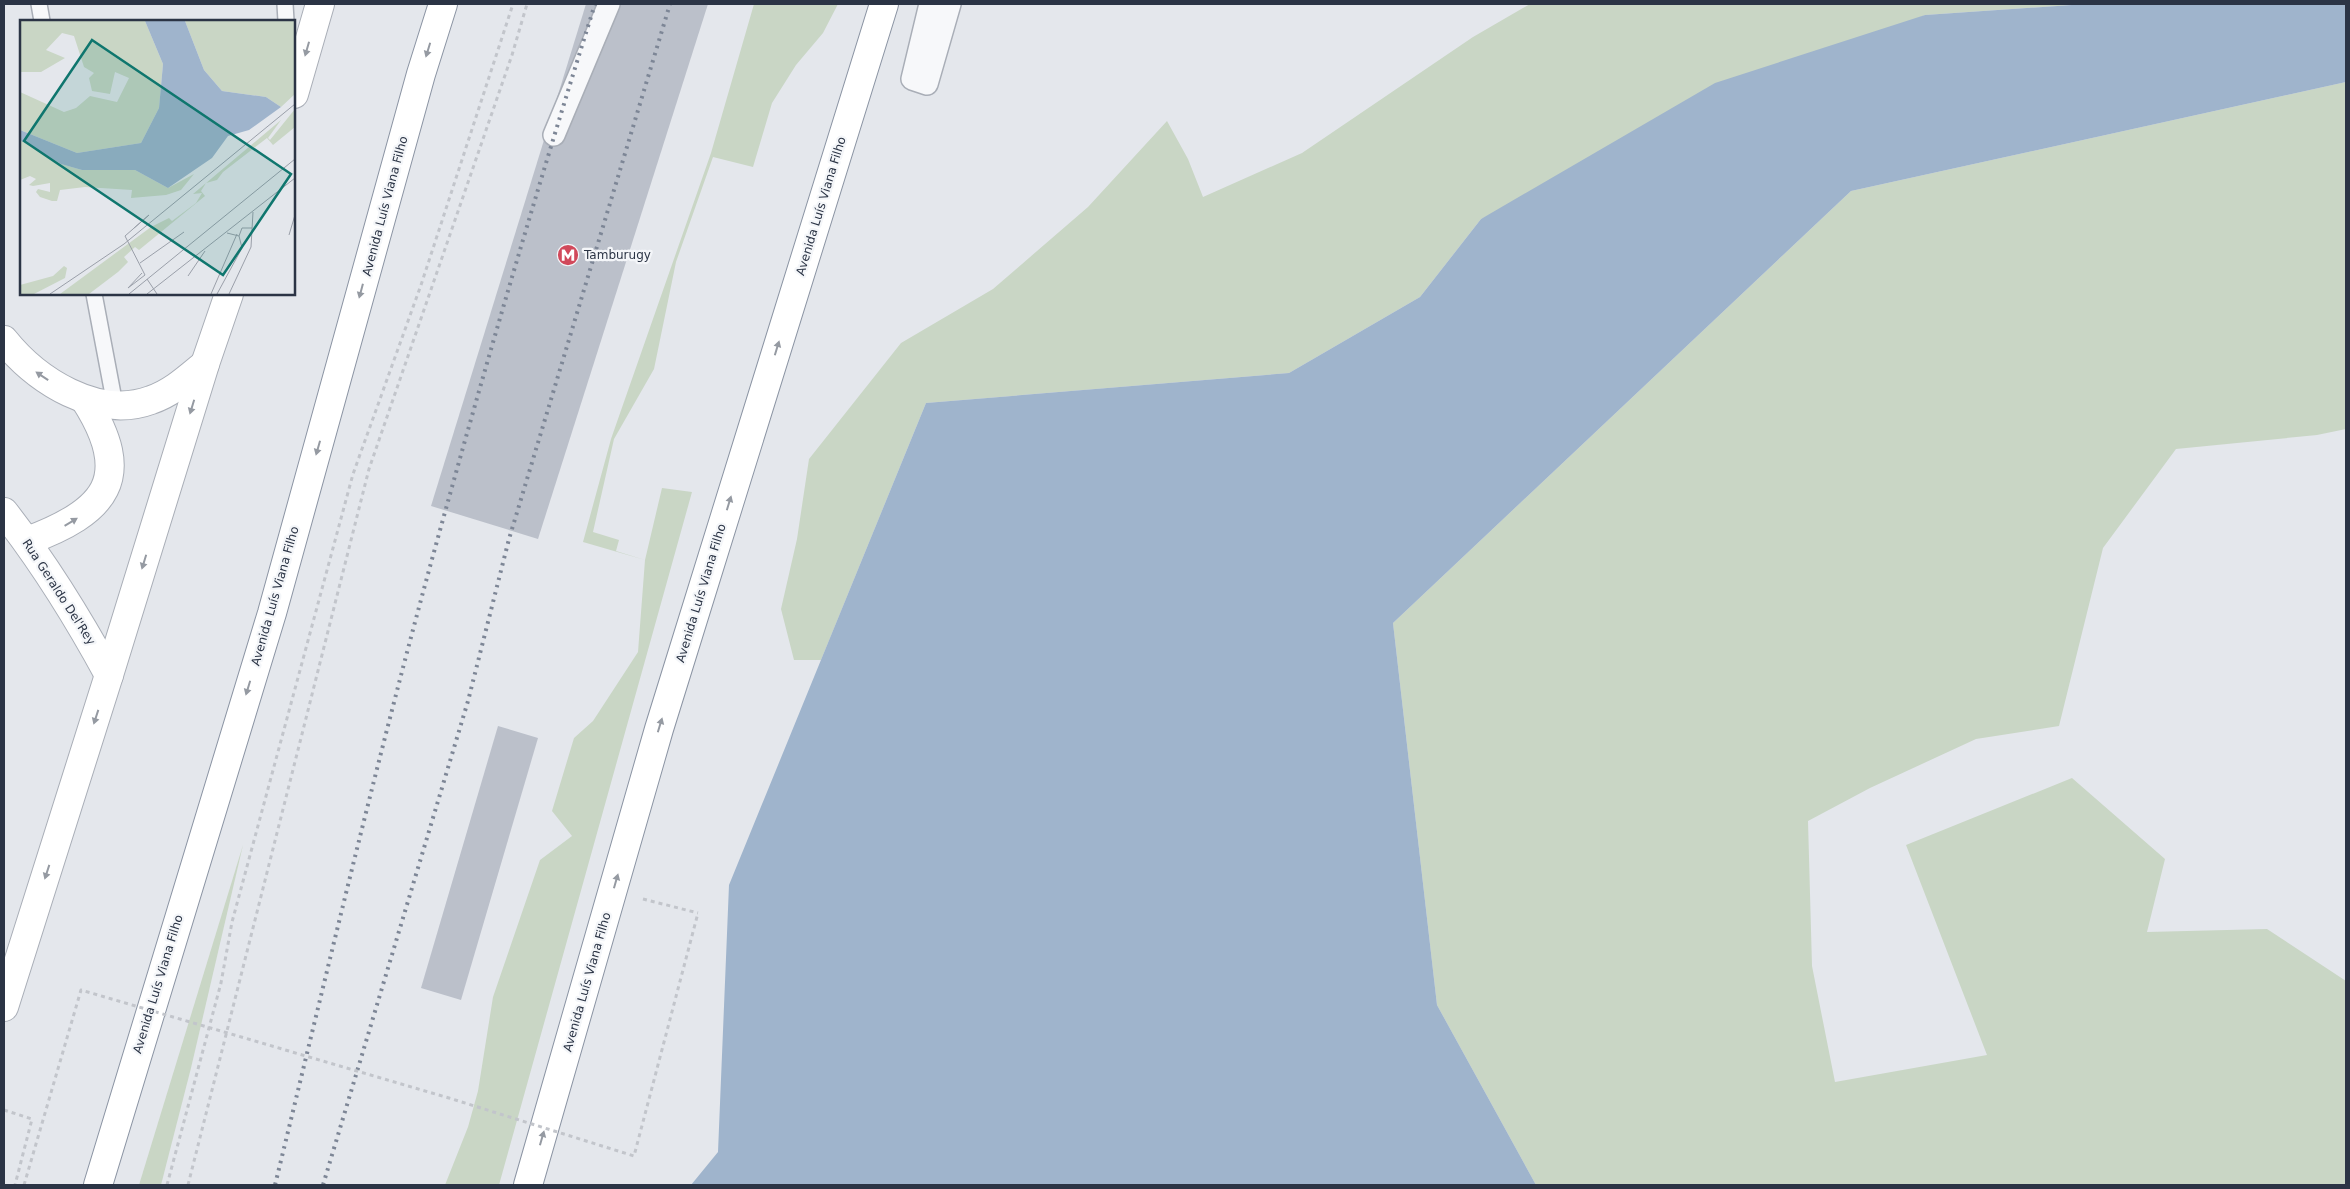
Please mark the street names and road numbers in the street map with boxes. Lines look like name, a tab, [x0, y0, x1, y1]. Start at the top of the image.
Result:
street label: Avenida Luís Viana Filho	[360, 135, 410, 277]
street label: Avenida Luís Viana Filho	[793, 135, 849, 277]
street label: Avenida Luís Viana Filho	[673, 522, 729, 664]
street label: Avenida Luís Viana Filho	[248, 525, 302, 667]
street label: Rua Geraldo Del'Rey	[20, 537, 98, 647]
street label: Avenida Luís Viana Filho	[560, 911, 614, 1053]
street label: Avenida Luís Viana Filho	[130, 913, 186, 1055]

